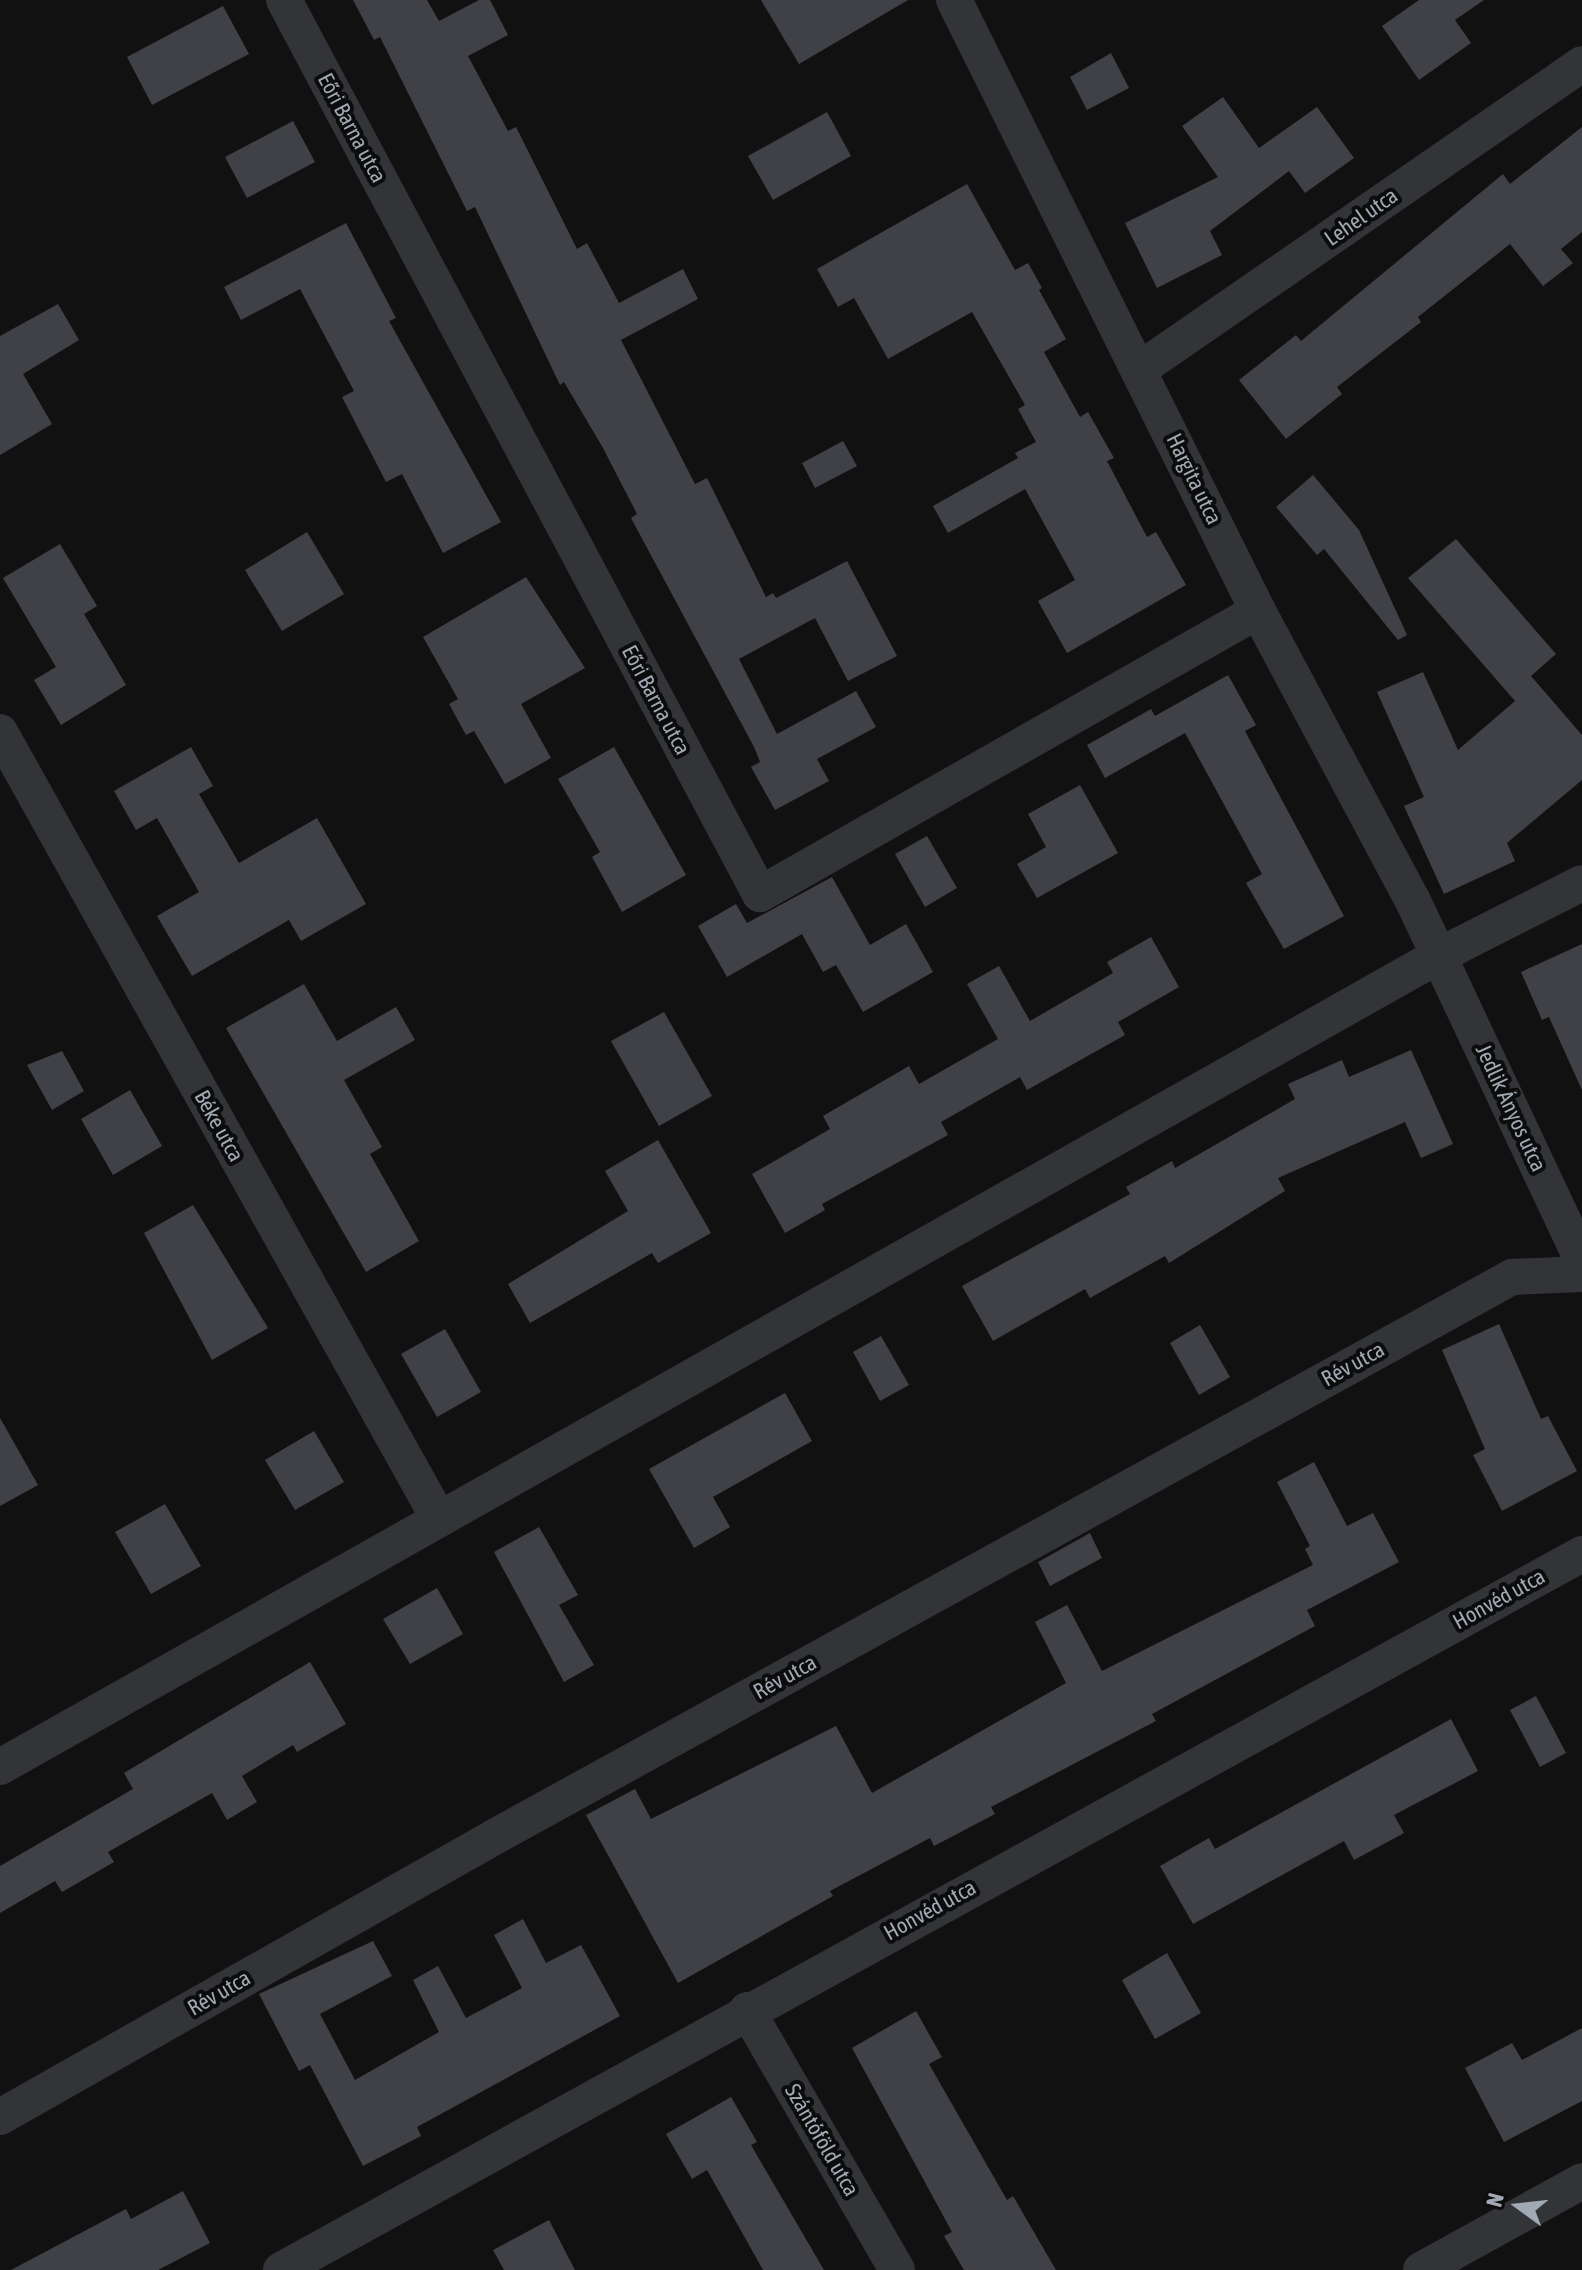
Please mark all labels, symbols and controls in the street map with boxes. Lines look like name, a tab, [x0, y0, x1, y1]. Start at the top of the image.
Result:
street label: Eőri Barna utca	[312, 69, 392, 187]
street label: Lehel utca	[1319, 182, 1403, 252]
street label: Hargita utca	[1161, 429, 1227, 529]
street label: Eőri Barna utca	[616, 641, 696, 759]
street label: Jedlik Ányos utca	[1470, 1040, 1552, 1176]
street label: Béke utca	[189, 1086, 249, 1166]
street label: Rév utca	[1317, 1336, 1389, 1392]
street label: Honvéd utca	[1448, 1563, 1550, 1635]
street label: Rév utca	[749, 1649, 821, 1705]
street label: Honvéd utca	[879, 1874, 981, 1946]
street label: Rév utca	[183, 1965, 255, 2021]
street label: Szántóföld utca	[779, 2079, 865, 2201]
north arrow	[1478, 2166, 1558, 2246]
text: N	[1481, 2190, 1509, 2209]

